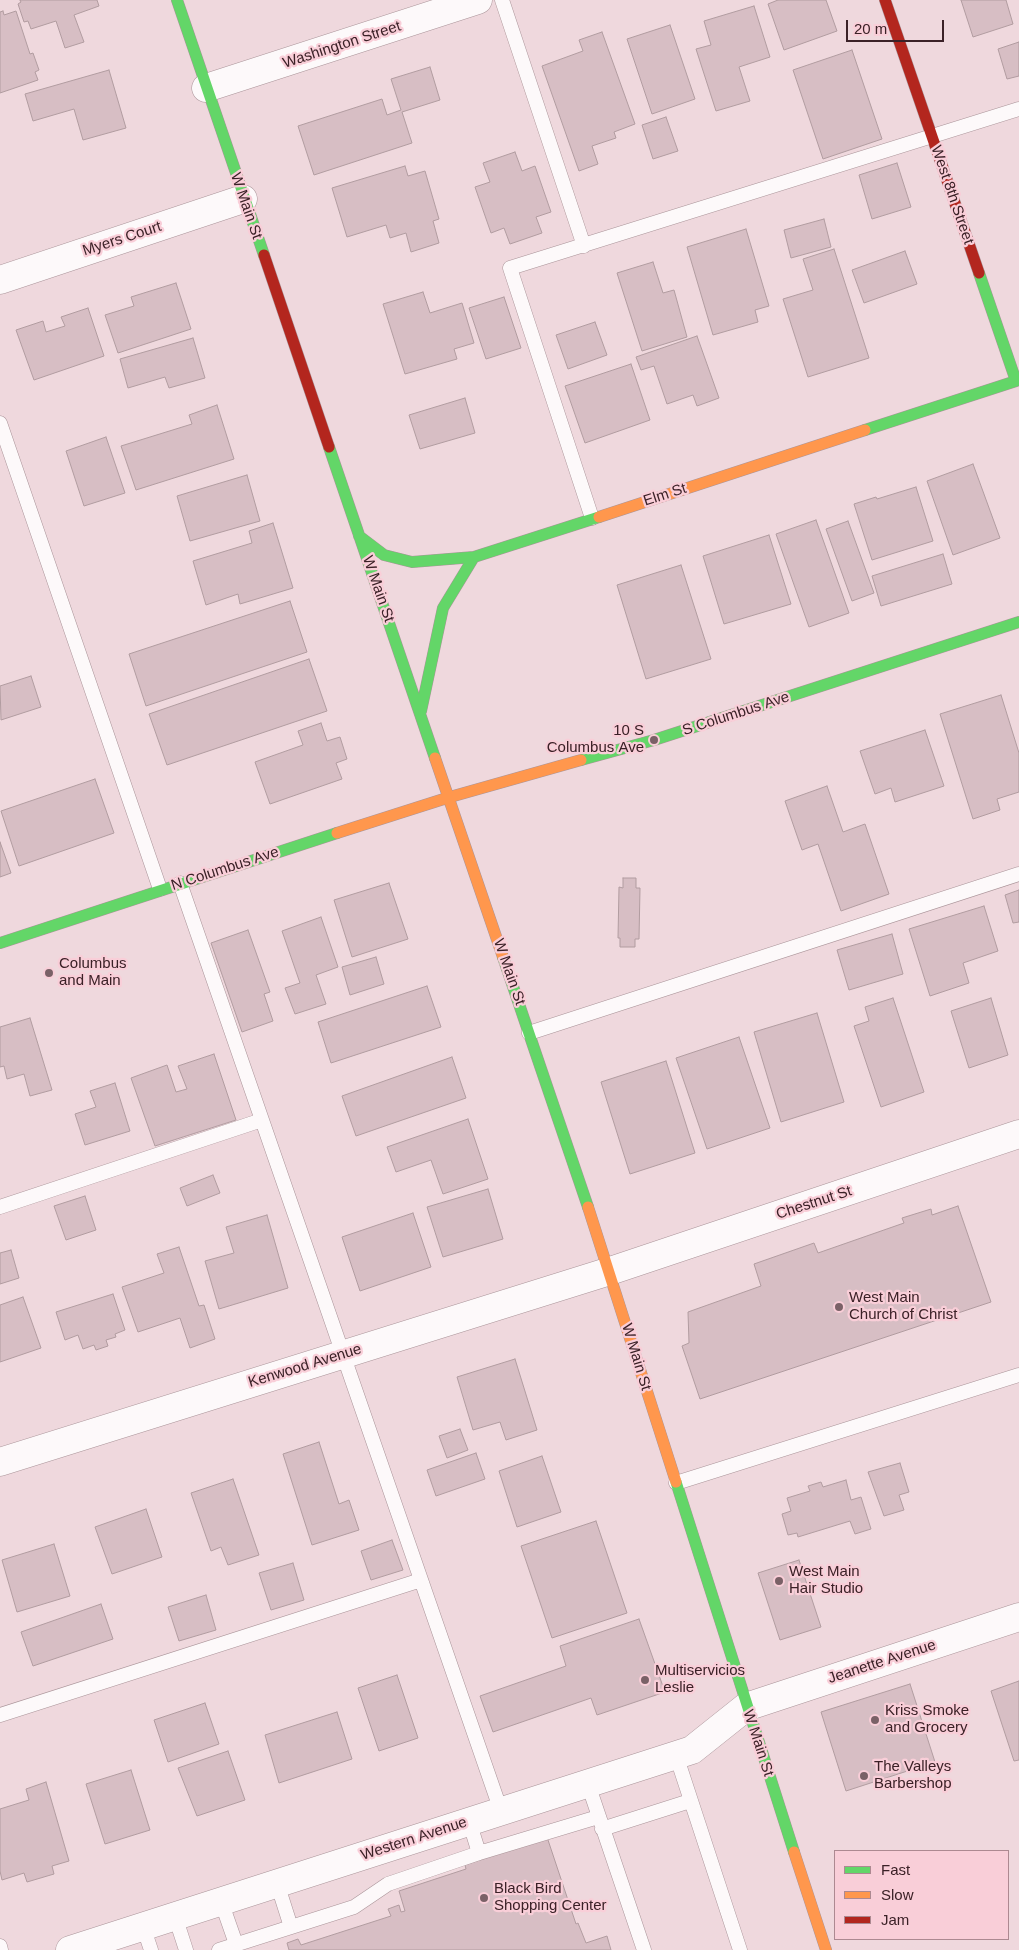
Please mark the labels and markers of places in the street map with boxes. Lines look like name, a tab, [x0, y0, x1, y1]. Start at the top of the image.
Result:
place label: 10 S Columbus Ave	[547, 722, 644, 757]
marker: 10 S Columbus Ave	[648, 734, 660, 746]
place label: Columbus and Main	[59, 955, 127, 990]
marker: Columbus and Main	[43, 967, 55, 979]
place label: West Main Church of Christ	[849, 1289, 957, 1324]
marker: West Main Church of Christ	[833, 1301, 845, 1313]
place label: West Main Hair Studio	[789, 1563, 863, 1598]
marker: West Main Hair Studio	[773, 1575, 785, 1587]
place label: Multiservicios Leslie	[655, 1662, 745, 1697]
marker: Multiservicios Leslie	[639, 1674, 651, 1686]
place label: Kriss Smoke and Grocery	[885, 1702, 969, 1737]
marker: Kriss Smoke and Grocery	[869, 1714, 881, 1726]
place label: The Valleys Barbershop	[874, 1758, 952, 1793]
marker: The Valleys Barbershop	[858, 1770, 870, 1782]
place label: Black Bird Shopping Center	[494, 1880, 607, 1915]
marker: Black Bird Shopping Center	[478, 1892, 490, 1904]

